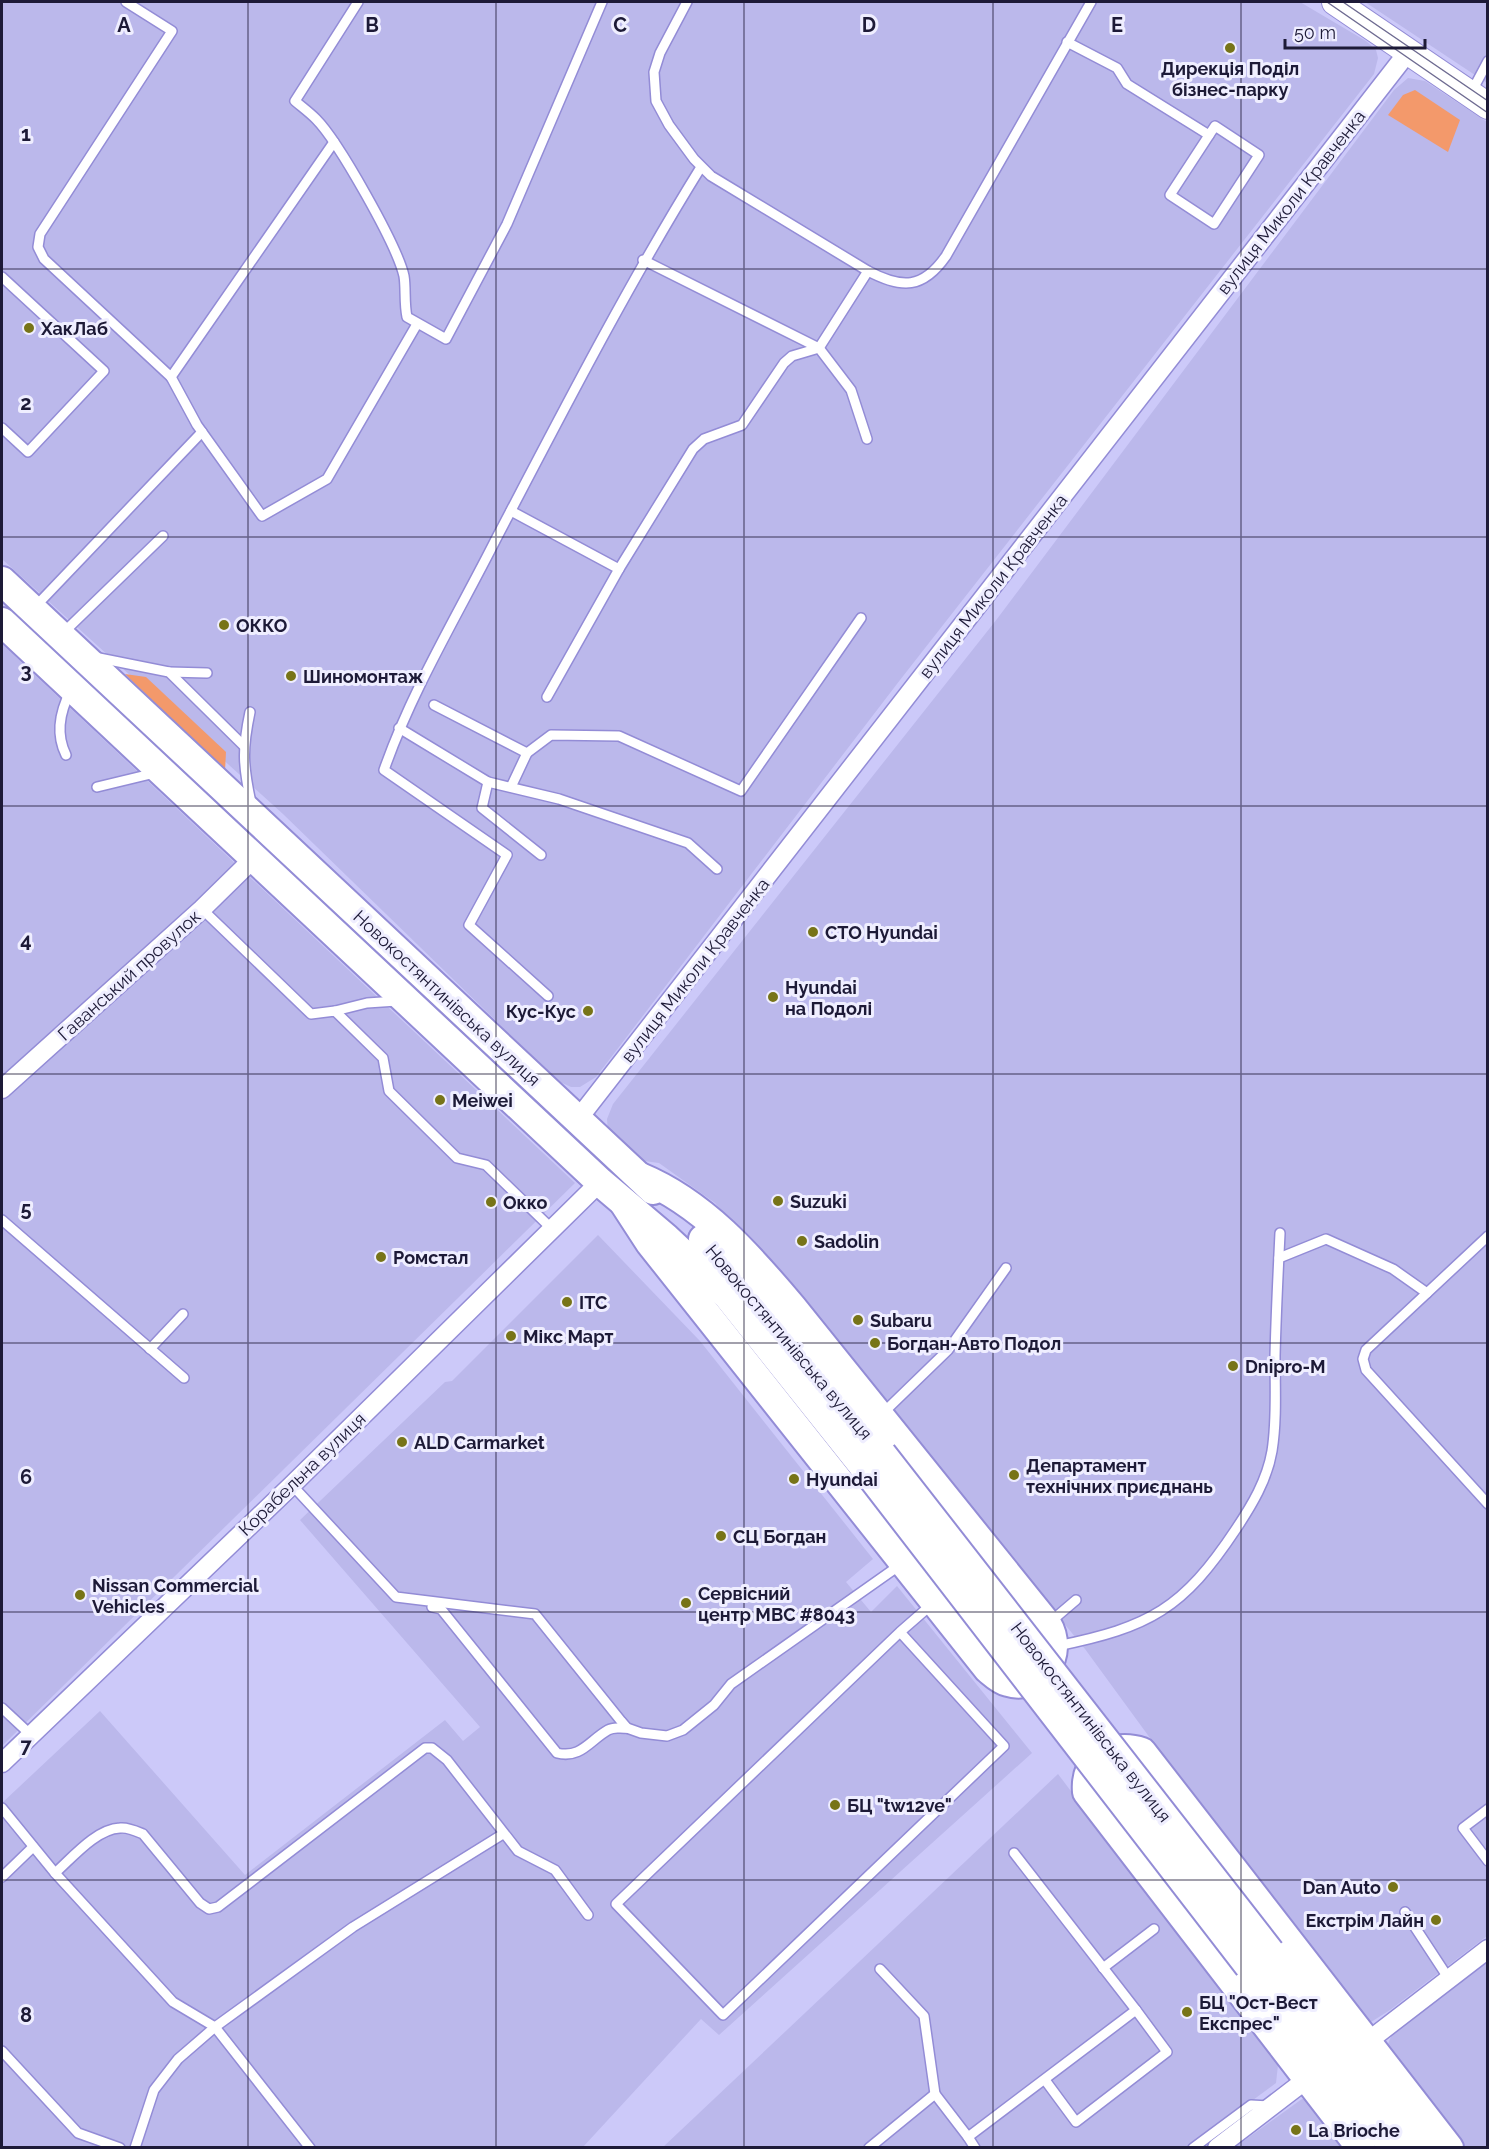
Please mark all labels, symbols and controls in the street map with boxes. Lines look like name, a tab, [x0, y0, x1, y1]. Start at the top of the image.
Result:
scale bar	[1285, 12, 1424, 50]
text: A	[117, 13, 131, 37]
text: B	[365, 13, 379, 37]
text: C	[613, 13, 627, 37]
text: D	[862, 13, 876, 37]
text: E	[1111, 13, 1123, 37]
text: 50 m	[1294, 22, 1336, 43]
marker: Дирекція Поділ бізнес-парку	[1223, 41, 1237, 55]
place label: Дирекція Поділ бізнес-парку	[1161, 58, 1299, 100]
street label: вулиця Миколи Кравченка	[1213, 106, 1369, 298]
text: 1	[21, 122, 31, 146]
place label: ХакЛаб	[40, 318, 108, 339]
marker: ХакЛаб	[22, 321, 36, 335]
text: 2	[20, 391, 32, 415]
street label: вулиця Миколи Кравченка	[915, 490, 1071, 682]
place label: ОККО	[236, 615, 288, 636]
marker: ОККО	[217, 618, 231, 632]
text: 3	[20, 659, 32, 683]
place label: Шиномонтаж	[303, 666, 424, 687]
marker: Шиномонтаж	[284, 669, 298, 683]
street label: вулиця Миколи Кравченка	[617, 874, 773, 1066]
street label: Гаванський провулок	[53, 905, 205, 1045]
street label: Новокостянтинівська вулиця	[349, 906, 545, 1090]
place label: СТО Hyundai	[825, 922, 938, 943]
marker: СТО Hyundai	[806, 925, 820, 939]
text: 4	[20, 928, 32, 952]
place label: Hyundai на Подолі	[785, 977, 872, 1019]
marker: Hyundai на Подолі	[766, 990, 780, 1004]
place label: Кус-Кус	[506, 1001, 576, 1022]
marker: Кус-Кус	[581, 1004, 595, 1018]
place label: Meiwei	[452, 1090, 513, 1111]
marker: Meiwei	[433, 1093, 447, 1107]
place label: Suzuki	[790, 1191, 847, 1212]
place label: Окко	[503, 1192, 548, 1213]
marker: Suzuki	[771, 1194, 785, 1208]
marker: Окко	[484, 1195, 498, 1209]
text: 5	[20, 1197, 32, 1221]
place label: Sadolin	[814, 1231, 879, 1252]
marker: Sadolin	[795, 1234, 809, 1248]
street label: Новокостянтинівська вулиця	[701, 1240, 877, 1444]
place label: Ромстал	[393, 1247, 468, 1268]
marker: Ромстал	[374, 1250, 388, 1264]
place label: ITC	[579, 1292, 607, 1313]
marker: ITC	[560, 1295, 574, 1309]
place label: Subaru	[870, 1310, 932, 1331]
marker: Subaru	[851, 1313, 865, 1327]
place label: Мікс Март	[523, 1326, 614, 1347]
marker: Мікс Март	[504, 1329, 518, 1343]
place label: Богдан-Авто Подол	[887, 1333, 1061, 1354]
marker: Богдан-Авто Подол	[868, 1336, 882, 1350]
place label: Dnipro-M	[1245, 1356, 1326, 1377]
marker: Dnipro-M	[1226, 1359, 1240, 1373]
street label: Корабельна вулиця	[234, 1408, 370, 1540]
place label: ALD Carmarket	[414, 1432, 545, 1453]
marker: ALD Carmarket	[395, 1435, 409, 1449]
place label: Департамент технічних приєднань	[1026, 1455, 1213, 1497]
text: 6	[20, 1465, 32, 1489]
marker: Департамент технічних приєднань	[1007, 1468, 1021, 1482]
place label: Hyundai	[806, 1469, 878, 1490]
marker: Hyundai	[787, 1472, 801, 1486]
place label: СЦ Богдан	[733, 1526, 826, 1547]
marker: СЦ Богдан	[714, 1529, 728, 1543]
place label: Nissan Commercial Vehicles	[92, 1575, 259, 1617]
place label: Сервісний центр МВС #8043	[698, 1583, 855, 1625]
marker: Nissan Commercial Vehicles	[73, 1588, 87, 1602]
marker: Сервісний центр МВС #8043	[679, 1596, 693, 1610]
street label: Новокостянтинівська вулиця	[1006, 1618, 1176, 1826]
text: 7	[20, 1734, 32, 1758]
place label: БЦ "tw12ve"	[847, 1795, 952, 1816]
marker: БЦ "tw12ve"	[828, 1798, 842, 1812]
place label: Dan Auto	[1303, 1877, 1381, 1898]
marker: Dan Auto	[1386, 1880, 1400, 1894]
place label: Екстрім Лайн	[1305, 1910, 1424, 1931]
marker: Екстрім Лайн	[1429, 1913, 1443, 1927]
place label: БЦ "Ост-Вест Експрес"	[1199, 1992, 1318, 2034]
text: 8	[20, 2003, 32, 2027]
marker: БЦ "Ост-Вест Експрес"	[1180, 2005, 1194, 2019]
place label: La Brioche	[1308, 2120, 1400, 2141]
marker: La Brioche	[1289, 2123, 1303, 2137]

